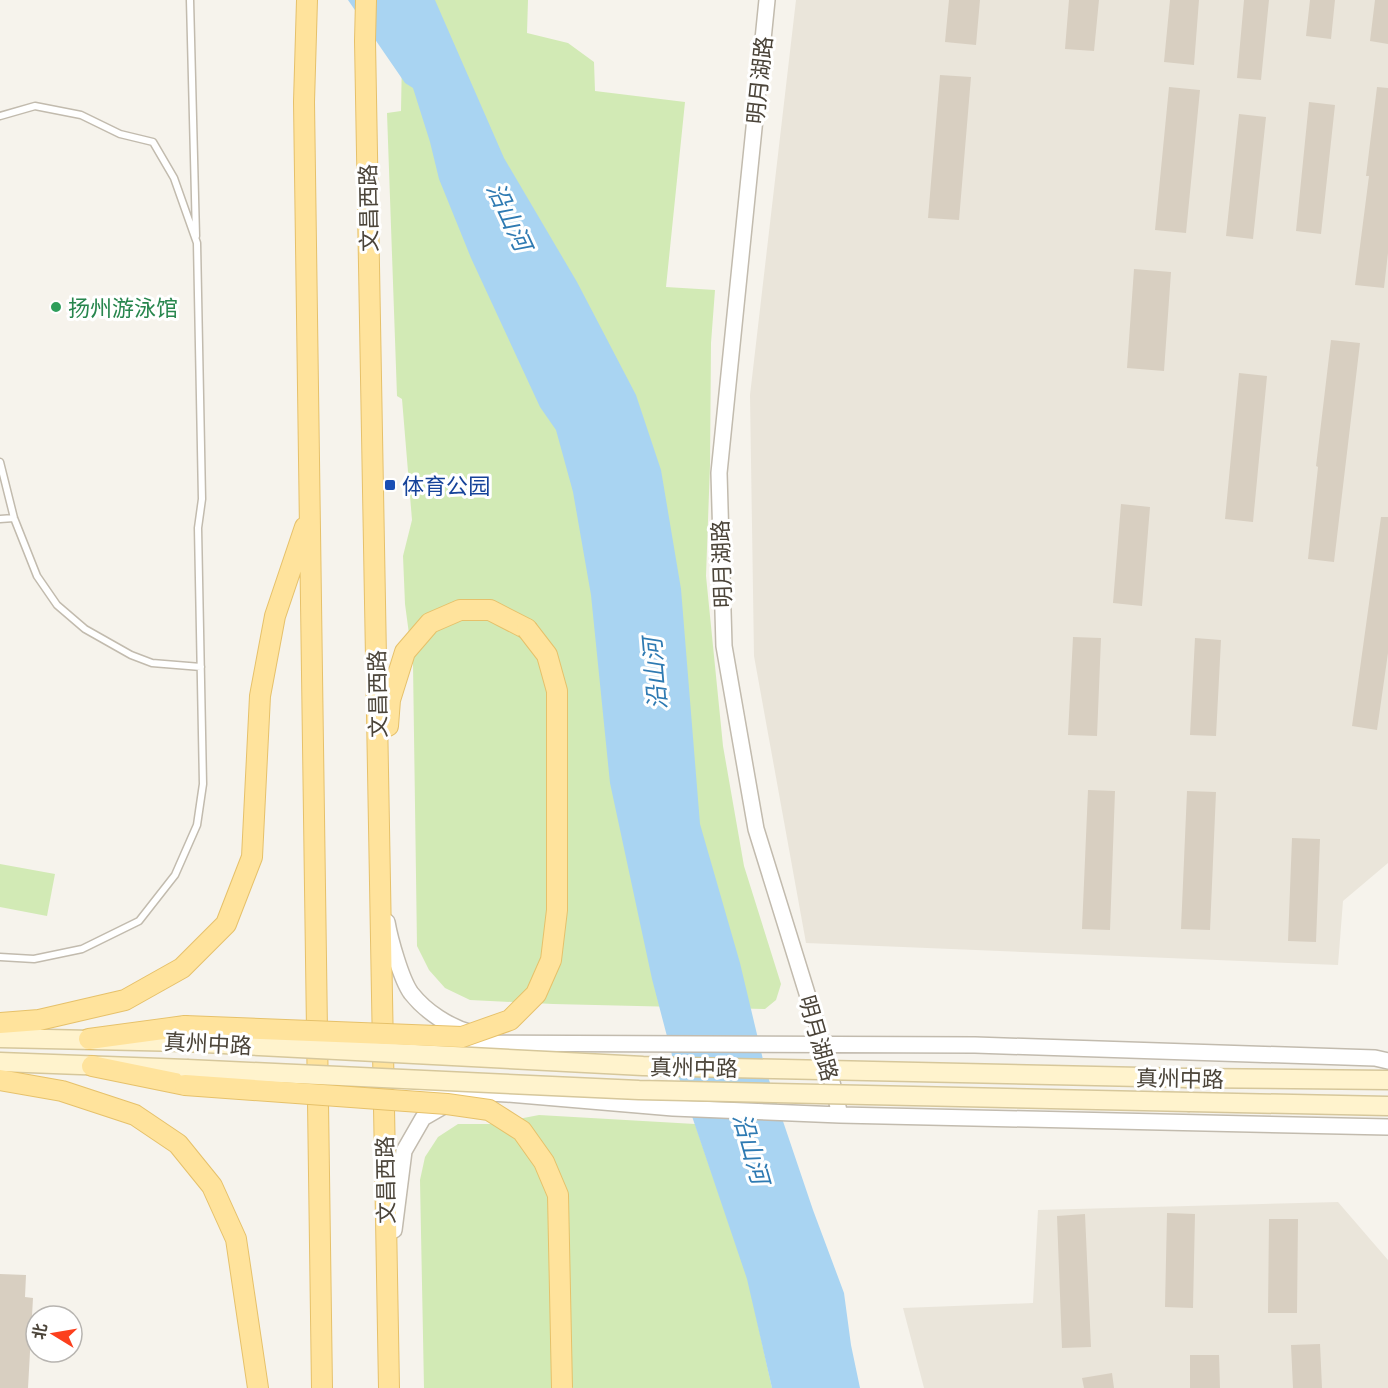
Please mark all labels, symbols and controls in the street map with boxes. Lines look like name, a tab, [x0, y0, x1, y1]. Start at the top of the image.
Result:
street label: 明月湖路	[741, 35, 777, 125]
street label: 文昌西路	[354, 164, 382, 252]
water label: 沿山河	[482, 177, 540, 258]
place label: 扬州游泳馆	[68, 294, 178, 321]
marker: 扬州游泳馆	[49, 300, 63, 314]
place label: 体育公园	[402, 472, 490, 499]
marker: 体育公园	[383, 478, 397, 492]
street label: 明月湖路	[706, 520, 736, 608]
water label: 沿山河	[636, 633, 672, 711]
street label: 文昌西路	[363, 650, 391, 738]
street label: 明月湖路	[794, 992, 844, 1084]
street label: 真州中路	[163, 1027, 253, 1059]
street label: 真州中路	[650, 1053, 738, 1081]
street label: 真州中路	[1136, 1064, 1224, 1092]
water label: 沿山河	[728, 1109, 777, 1190]
street label: 文昌西路	[371, 1136, 399, 1224]
north arrow	[24, 1304, 84, 1364]
text: 北	[28, 1321, 50, 1341]

